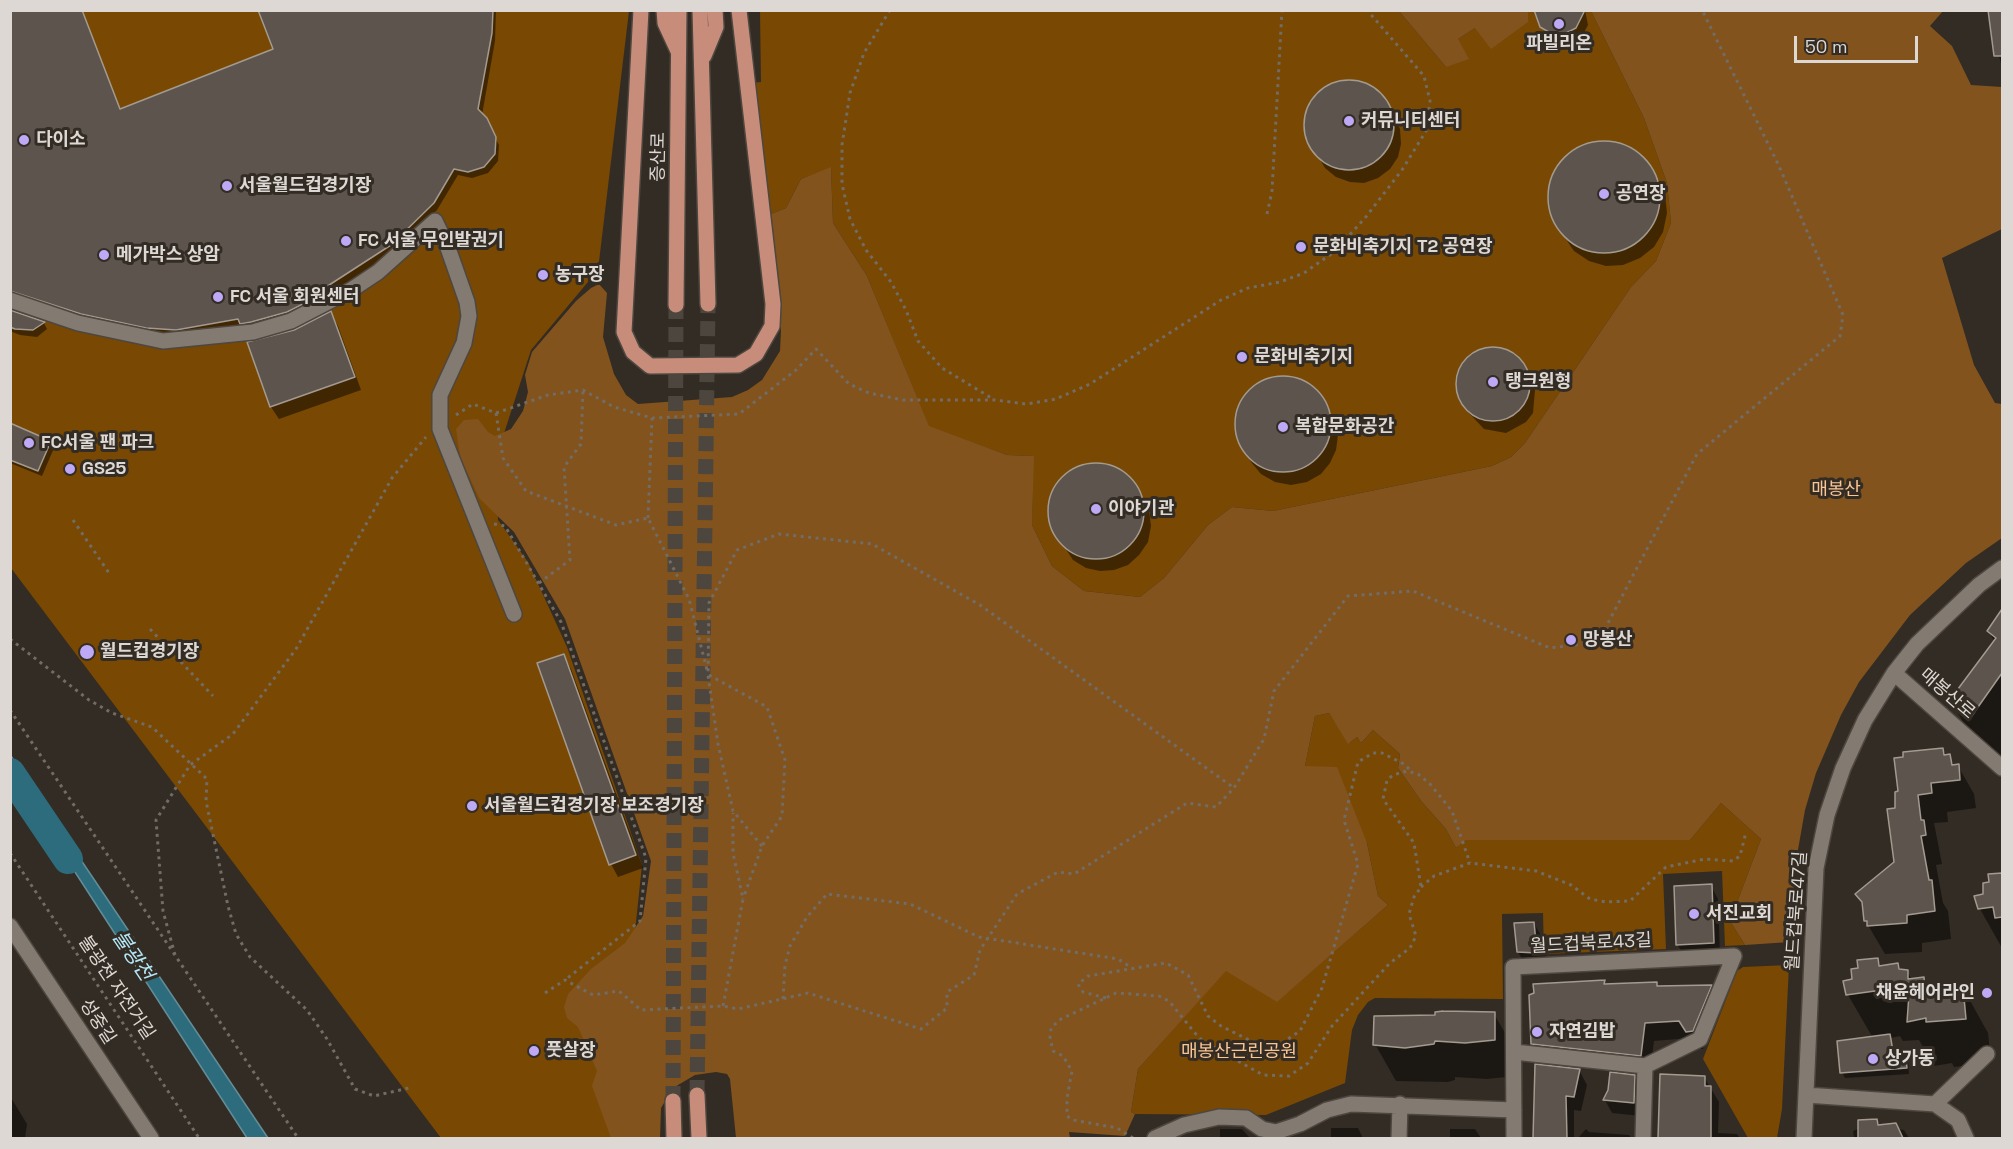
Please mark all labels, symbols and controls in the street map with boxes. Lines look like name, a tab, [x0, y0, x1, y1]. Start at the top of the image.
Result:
marker: 파빌리온	[1552, 17, 1566, 31]
scale bar	[1797, 24, 1922, 62]
place label: 파빌리온	[1526, 33, 1592, 55]
text: 50 m	[1805, 35, 1847, 58]
place label: 커뮤니티센터	[1361, 110, 1460, 132]
marker: 커뮤니티센터	[1342, 114, 1356, 128]
place label: 다이소	[36, 129, 86, 151]
street label: 증산로	[648, 132, 670, 182]
marker: 다이소	[17, 133, 31, 147]
place label: 서울월드컵경기장	[239, 175, 371, 197]
marker: 서울월드컵경기장	[220, 179, 234, 193]
place label: 공연장	[1616, 183, 1666, 205]
marker: 공연장	[1597, 187, 1611, 201]
place label: FC 서울 무인발권기	[358, 230, 504, 252]
marker: FC 서울 무인발권기	[339, 234, 353, 248]
place label: 문화비축기지 T2 공연장	[1313, 236, 1492, 258]
marker: 문화비축기지 T2 공연장	[1294, 240, 1308, 254]
place label: 메가박스 상암	[116, 244, 220, 266]
marker: 메가박스 상암	[97, 248, 111, 262]
place label: 농구장	[555, 264, 605, 286]
marker: 농구장	[536, 268, 550, 282]
place label: FC 서울 회원센터	[230, 286, 360, 308]
marker: FC 서울 회원센터	[211, 290, 225, 304]
place label: 문화비축기지	[1254, 346, 1353, 368]
marker: 문화비축기지	[1235, 350, 1249, 364]
place label: 탱크원형	[1505, 371, 1571, 393]
marker: 탱크원형	[1486, 375, 1500, 389]
place label: 복합문화공간	[1295, 416, 1394, 438]
marker: 복합문화공간	[1276, 420, 1290, 434]
place label: FC서울 팬 파크	[41, 432, 154, 454]
marker: FC서울 팬 파크	[22, 436, 36, 450]
place label: GS25	[82, 458, 126, 480]
marker: GS25	[63, 462, 77, 476]
park label: 매봉산	[1811, 479, 1861, 501]
place label: 이야기관	[1108, 498, 1174, 520]
marker: 이야기관	[1089, 502, 1103, 516]
place label: 망봉산	[1583, 629, 1633, 651]
marker: 망봉산	[1564, 633, 1578, 647]
place label: 월드컵경기장	[100, 641, 199, 663]
marker: 월드컵경기장	[78, 643, 96, 661]
street label: 매봉산로	[1915, 664, 1979, 724]
place label: 서울월드컵경기장 보조경기장	[484, 795, 704, 817]
marker: 서울월드컵경기장 보조경기장	[465, 799, 479, 813]
street label: 월드컵북로47길	[1782, 850, 1812, 972]
place label: 서진교회	[1706, 903, 1772, 925]
marker: 서진교회	[1687, 907, 1701, 921]
water label: 불광천	[107, 926, 157, 986]
street label: 월드컵북로43길	[1530, 930, 1652, 958]
street label: 불광천 자전거길	[73, 932, 159, 1044]
place label: 채윤헤어라인	[1876, 982, 1975, 1004]
marker: 채윤헤어라인	[1980, 986, 1994, 1000]
street label: 성중길	[74, 995, 120, 1049]
place label: 자연김밥	[1549, 1021, 1615, 1043]
marker: 자연김밥	[1530, 1025, 1544, 1039]
place label: 풋살장	[546, 1040, 596, 1062]
park label: 매봉산근린공원	[1181, 1041, 1297, 1063]
marker: 풋살장	[527, 1044, 541, 1058]
place label: 상가동	[1885, 1048, 1935, 1070]
marker: 상가동	[1866, 1052, 1880, 1066]

